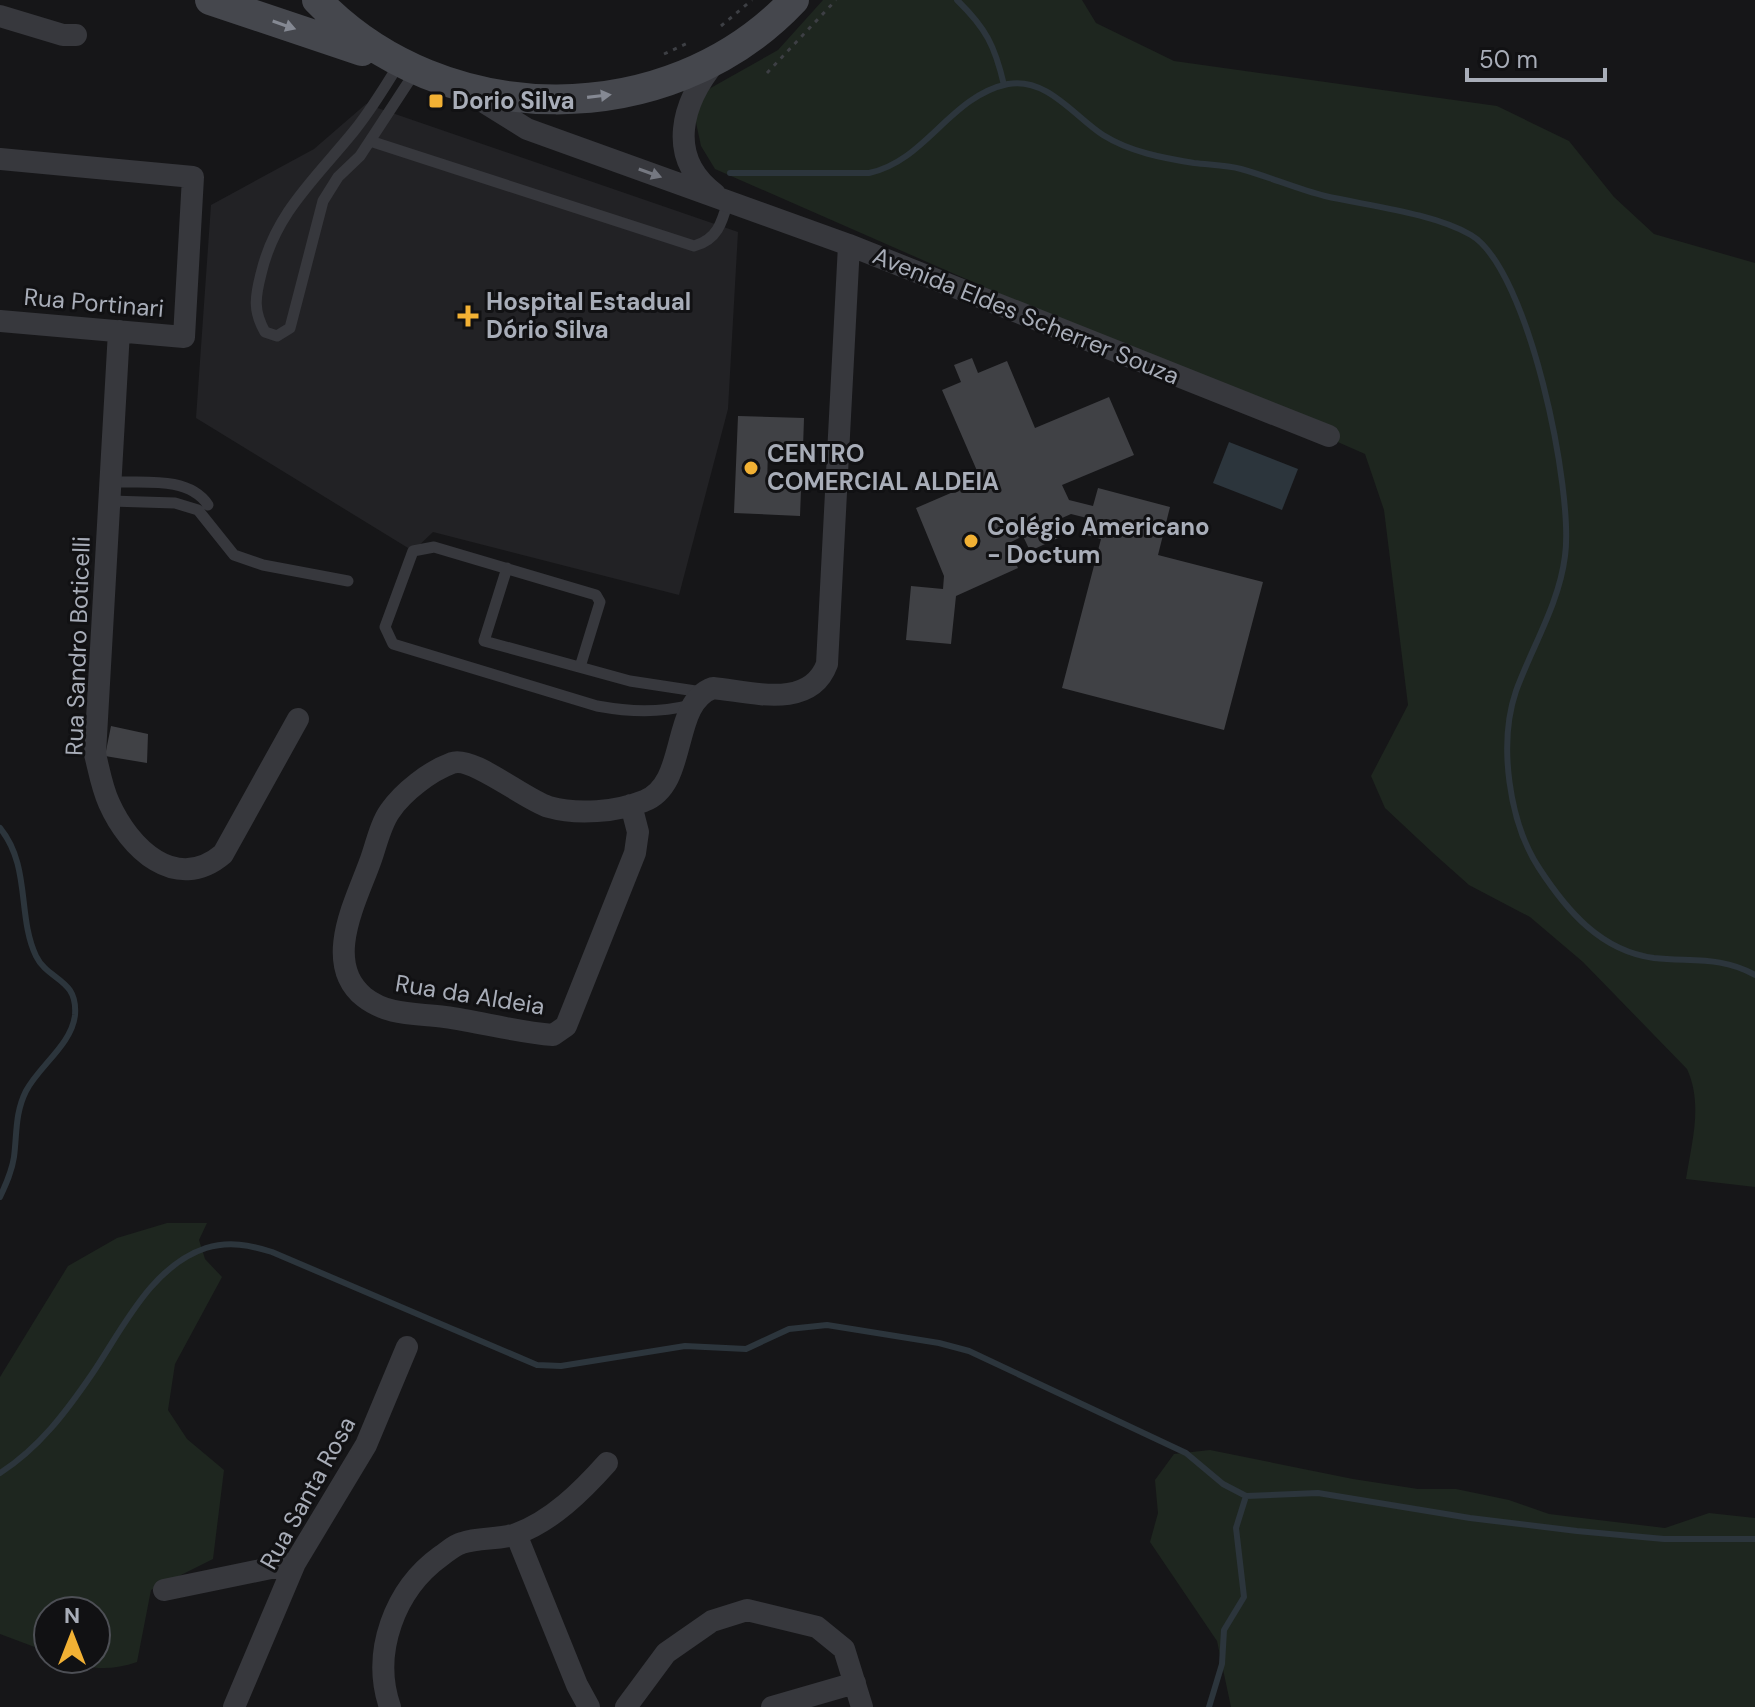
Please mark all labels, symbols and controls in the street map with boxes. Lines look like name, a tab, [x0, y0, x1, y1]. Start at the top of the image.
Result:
one-way arrow	[272, 20, 296, 32]
scale bar	[1467, 32, 1605, 82]
text: 50 m	[1479, 44, 1538, 75]
place label: Dorio Silva	[452, 85, 575, 116]
one-way arrow	[587, 90, 612, 103]
marker: Dorio Silva	[427, 92, 445, 110]
one-way arrow	[638, 168, 662, 180]
street label: Avenida Eldes Scherrer Souza	[868, 240, 1184, 391]
street label: Rua Portinari	[23, 281, 165, 324]
place label: Hospital Estadual Dório Silva	[486, 286, 691, 345]
marker: Hospital Estadual Dório Silva	[457, 305, 479, 327]
place label: CENTRO COMERCIAL ALDEIA	[767, 438, 999, 497]
marker: CENTRO COMERCIAL ALDEIA	[742, 459, 760, 477]
place label: Colégio Americano - Doctum	[987, 511, 1210, 570]
marker: Colégio Americano - Doctum	[962, 532, 980, 550]
street label: Rua Sandro Boticelli	[58, 536, 97, 756]
street label: Rua da Aldeia	[393, 967, 547, 1022]
street label: Rua Santa Rosa	[253, 1411, 362, 1575]
north arrow	[32, 1595, 112, 1675]
text: N	[64, 1601, 80, 1630]

